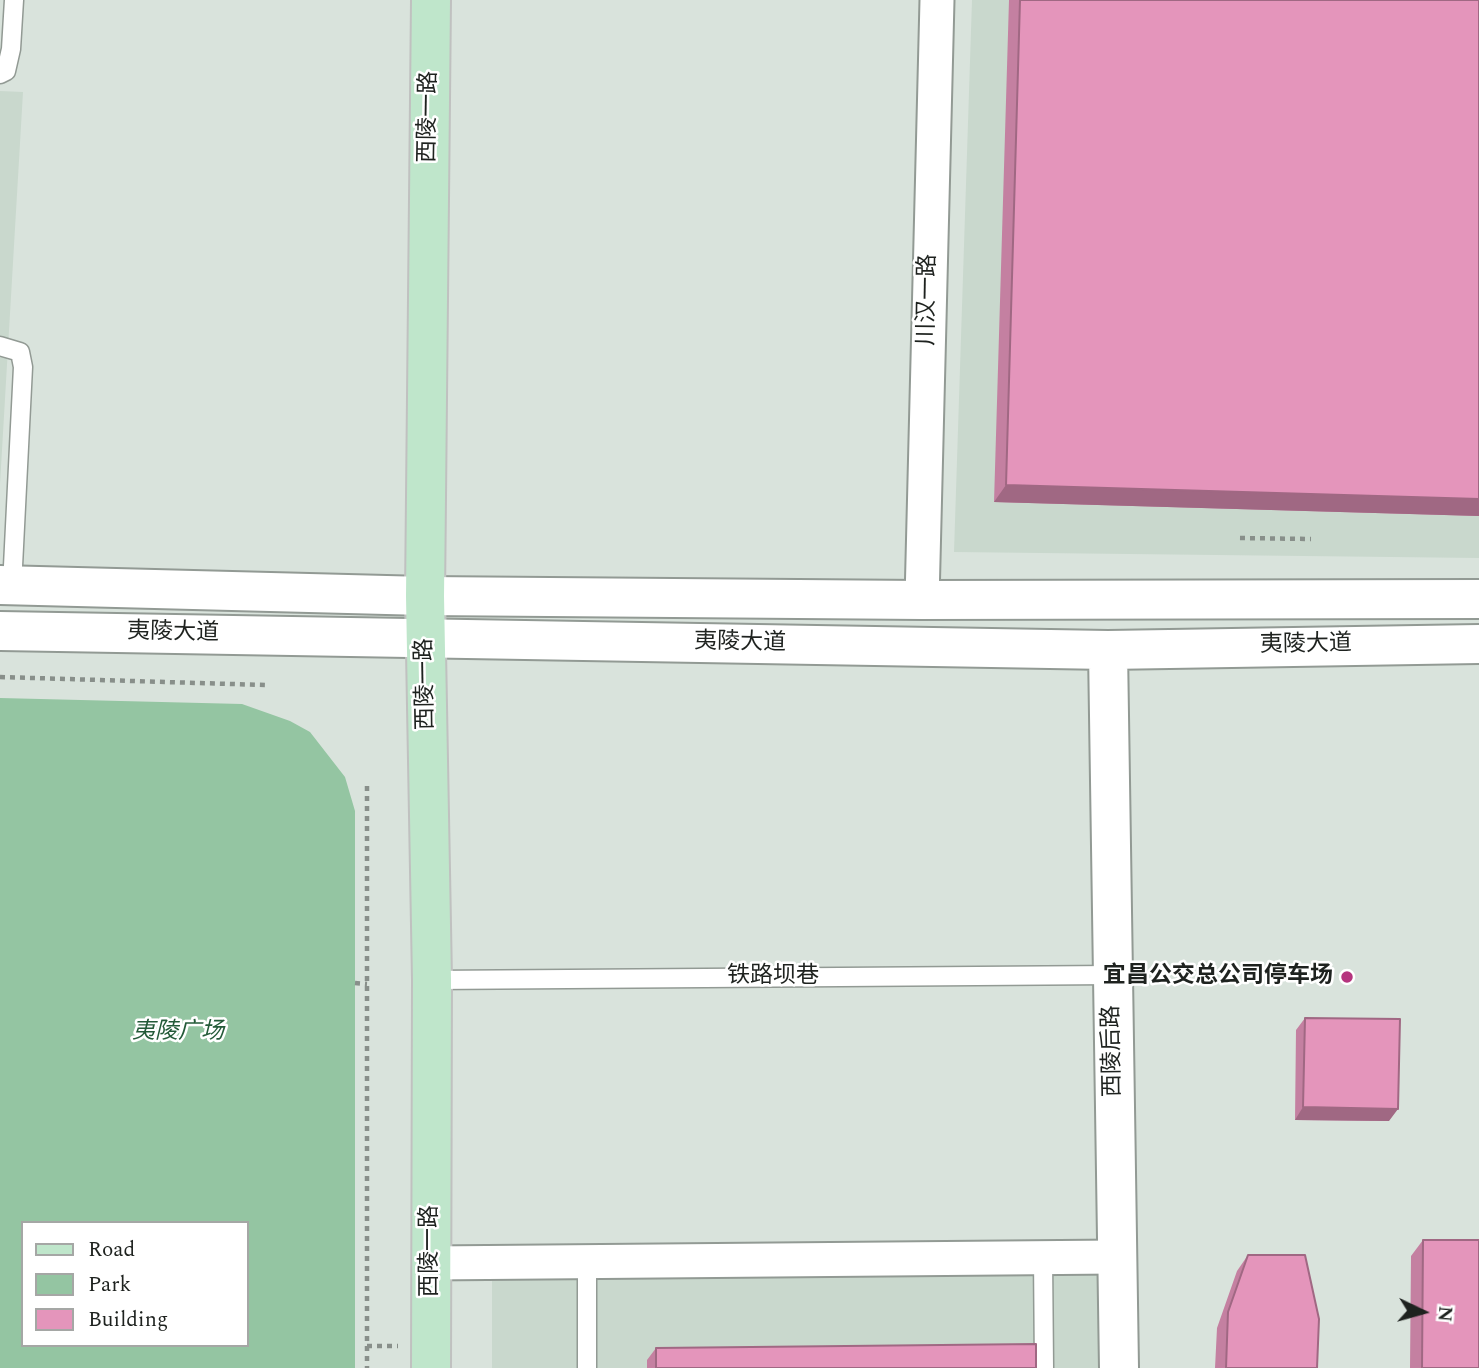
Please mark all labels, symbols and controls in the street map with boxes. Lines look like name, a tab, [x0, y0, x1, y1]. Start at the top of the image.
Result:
street label: 西陵一路	[415, 71, 445, 163]
street label: 川汉一路	[914, 254, 944, 346]
street label: 夷陵大道	[127, 619, 219, 649]
street label: 夷陵大道	[694, 629, 786, 659]
street label: 夷陵大道	[1260, 631, 1352, 661]
street label: 西陵一路	[412, 638, 442, 730]
street label: 铁路坝巷	[727, 963, 819, 991]
place label: 宜昌公交总公司停车场	[1103, 963, 1333, 991]
marker: 宜昌公交总公司停车场	[1339, 969, 1355, 985]
street label: 西陵后路	[1099, 1005, 1129, 1097]
park label: 夷陵广场	[132, 1019, 224, 1047]
street label: 西陵一路	[417, 1205, 445, 1297]
legend	[21, 1221, 248, 1347]
text: Road	[88, 1234, 135, 1266]
text: Park	[88, 1269, 131, 1301]
north arrow	[1388, 1277, 1458, 1347]
text: Building	[88, 1304, 168, 1336]
text: N	[1429, 1305, 1460, 1323]

